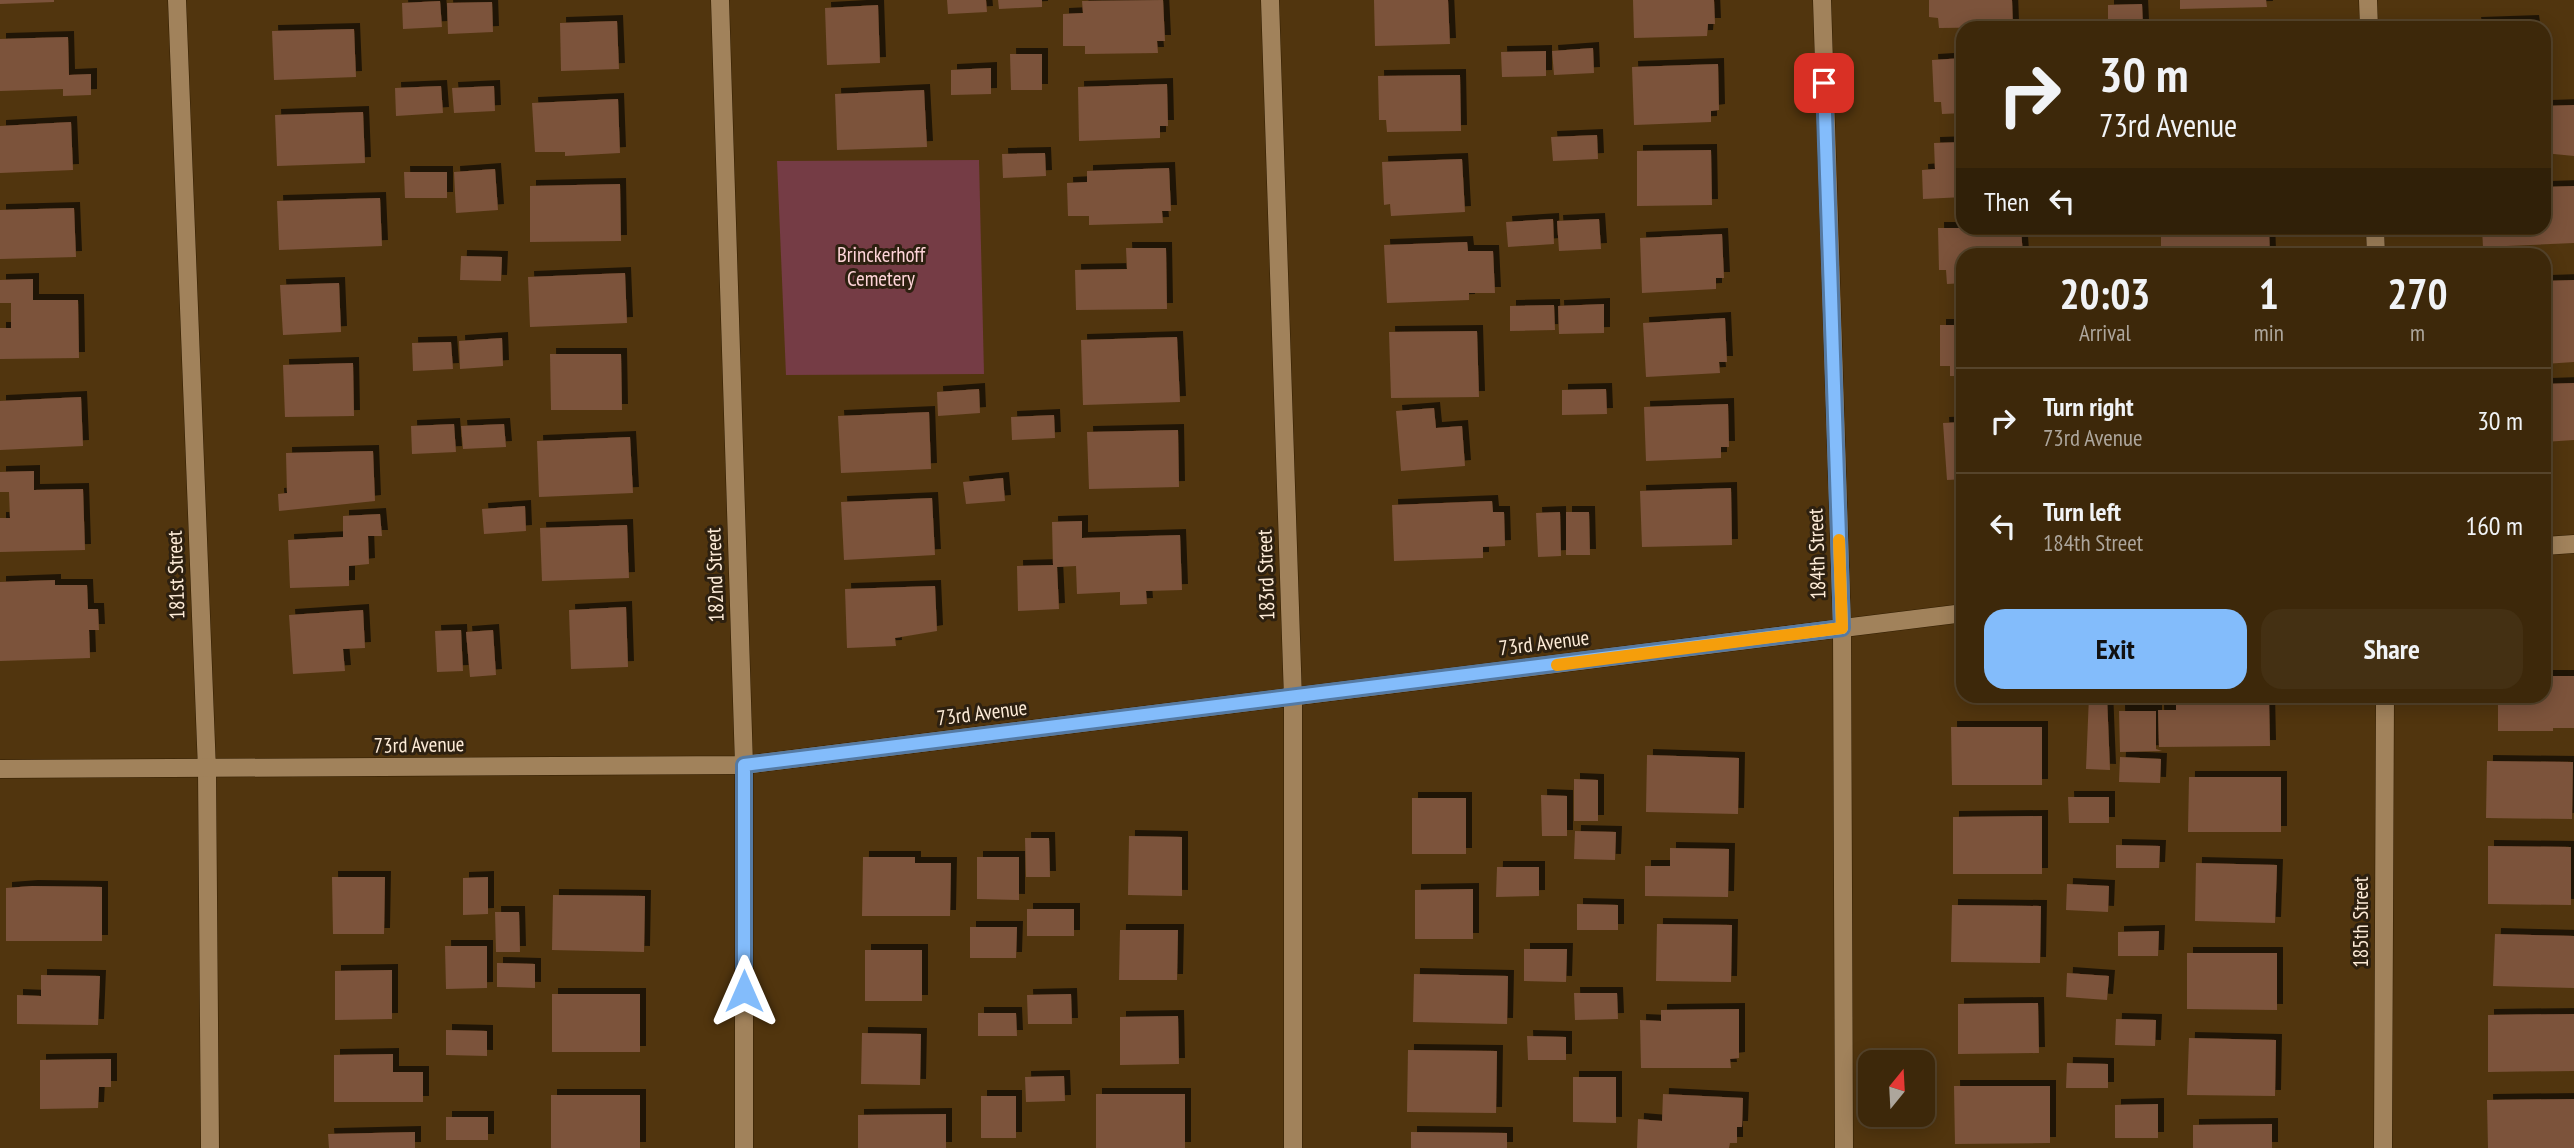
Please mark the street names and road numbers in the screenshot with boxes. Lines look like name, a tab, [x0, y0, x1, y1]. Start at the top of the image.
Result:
street label: 184th Street	[1801, 508, 1832, 600]
street label: 182nd Street	[699, 527, 730, 623]
street label: 183rd Street	[1250, 529, 1281, 621]
street label: 181st Street	[160, 530, 191, 620]
street label: 73rd Avenue	[1497, 624, 1591, 661]
street label: 73rd Avenue	[935, 694, 1029, 731]
street label: 73rd Avenue	[373, 730, 465, 759]
street label: 185th Street	[2347, 876, 2374, 968]

